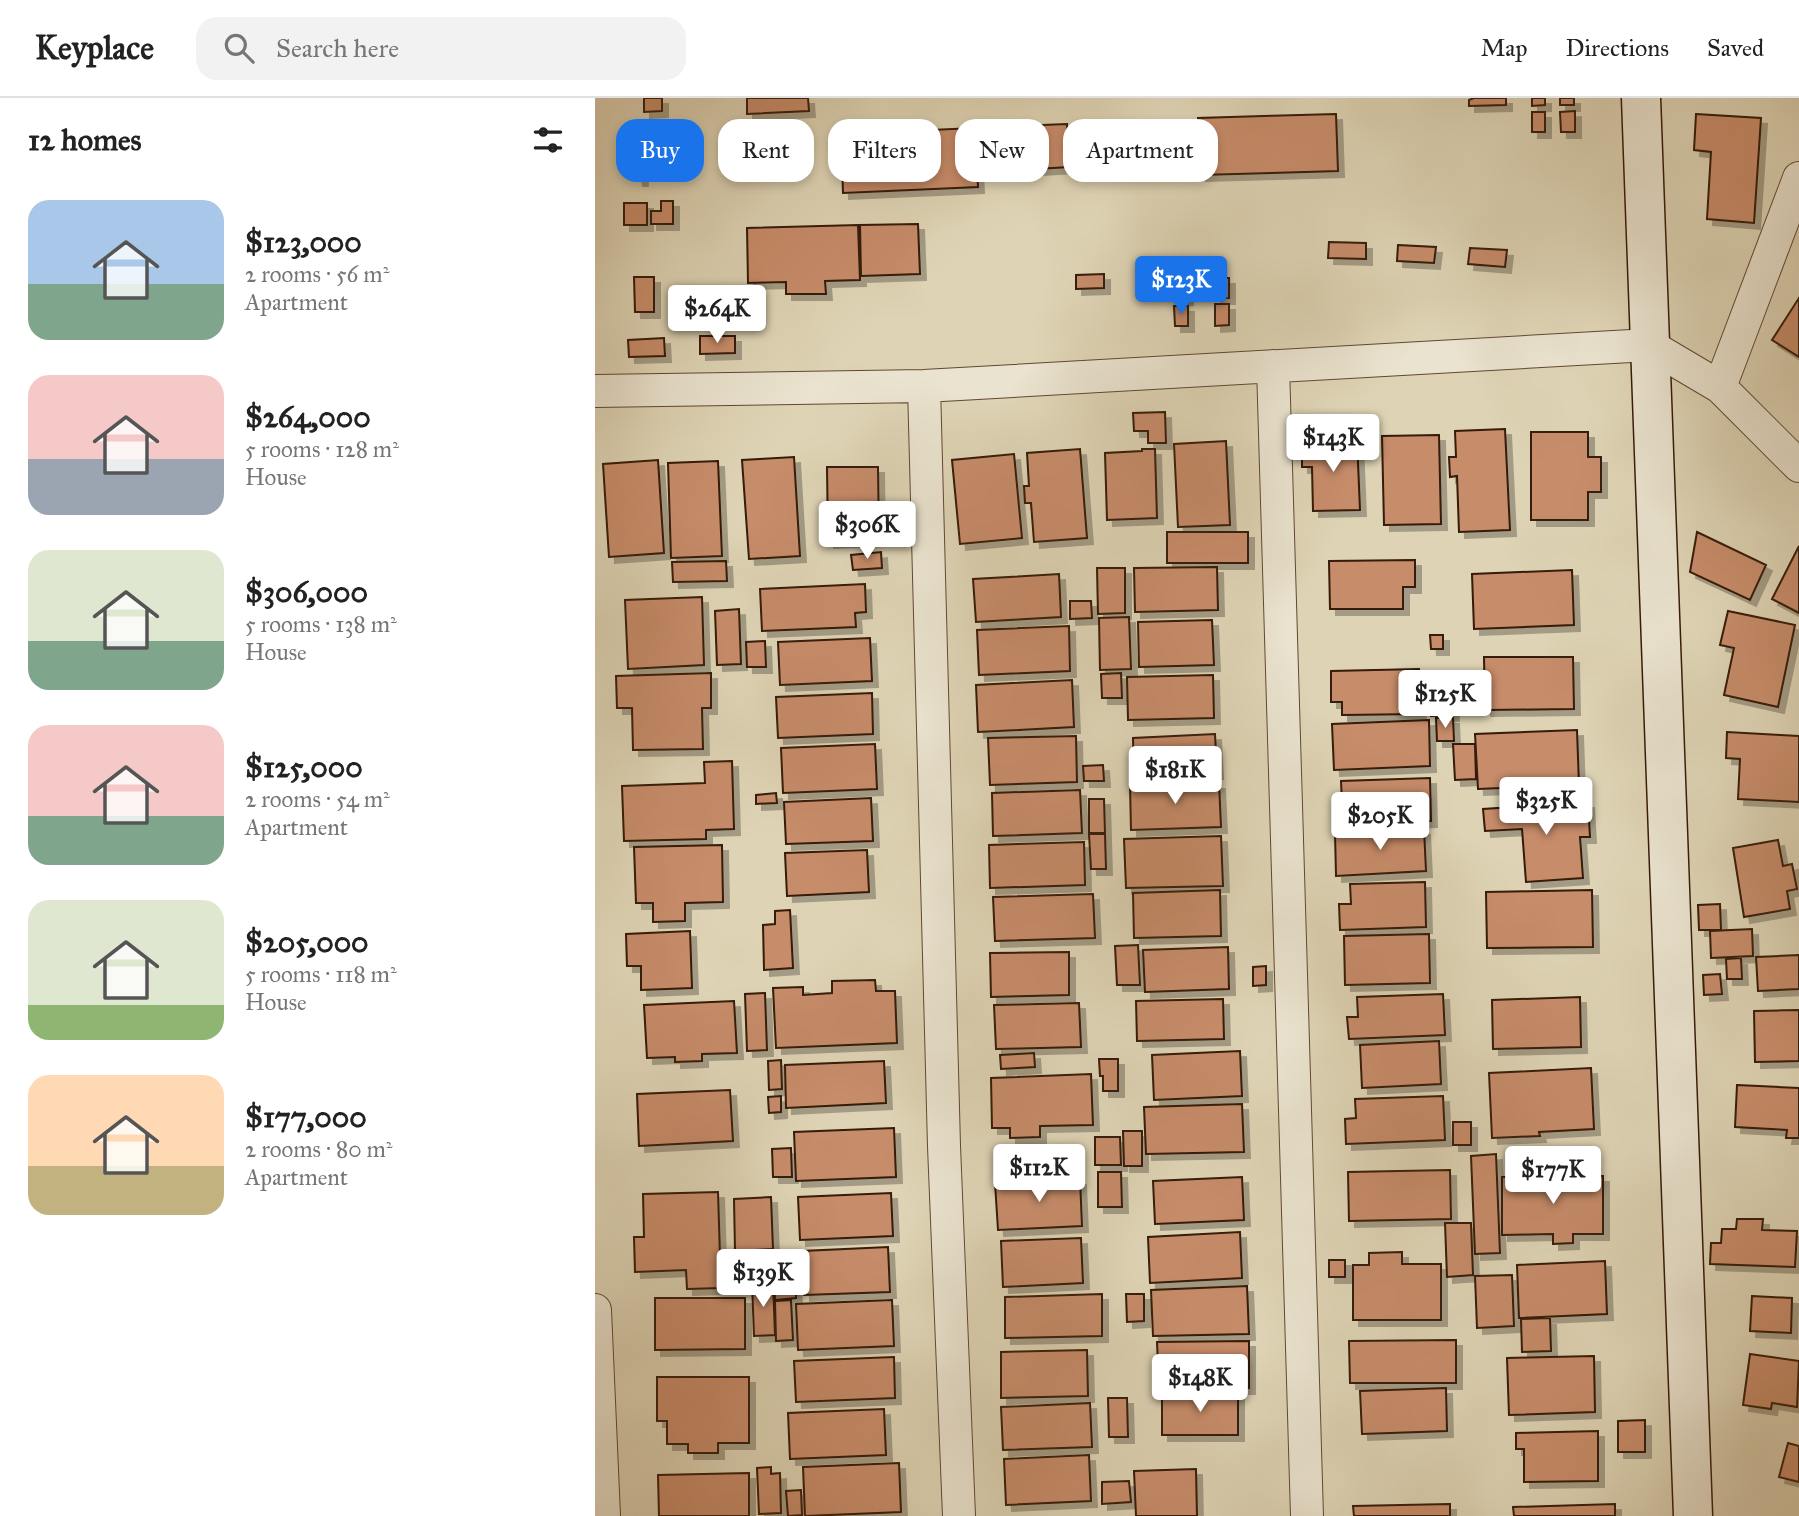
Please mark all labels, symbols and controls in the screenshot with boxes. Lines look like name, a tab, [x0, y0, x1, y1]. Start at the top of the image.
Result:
search box	[196, 17, 686, 80]
text: Keyplace	[35, 28, 154, 68]
icon: search	[220, 29, 258, 67]
text: Search here	[276, 32, 399, 64]
text: Map	[1481, 33, 1528, 63]
text: Directions	[1566, 33, 1669, 63]
text: Saved	[1707, 33, 1764, 63]
chip: Buy	[616, 119, 704, 182]
chip: Rent	[718, 119, 814, 182]
chip: Filters	[828, 119, 941, 182]
chip: New	[955, 119, 1049, 182]
chip: Apartment	[1063, 119, 1218, 182]
icon: filters	[529, 121, 567, 159]
text: 12 homes	[28, 122, 141, 158]
text: $123,000	[245, 224, 362, 260]
icon: home	[84, 228, 168, 312]
pin: $123K	[1132, 256, 1230, 316]
text: 2 rooms · 56 m²	[245, 260, 389, 288]
text: $123K	[1151, 265, 1211, 293]
pin: $264K	[668, 286, 766, 345]
text: Apartment	[245, 288, 348, 316]
text: $264K	[684, 294, 750, 322]
text: $264,000	[245, 399, 371, 435]
icon: home	[84, 403, 168, 487]
pin: $143K	[1284, 414, 1382, 474]
text: $143K	[1302, 423, 1364, 451]
text: 5 rooms · 128 m²	[245, 435, 399, 463]
text: House	[245, 463, 307, 491]
pin: $306K	[818, 502, 916, 561]
text: $306K	[835, 510, 899, 538]
text: $306,000	[245, 574, 368, 610]
icon: home	[84, 578, 168, 662]
text: 5 rooms · 138 m²	[245, 610, 397, 638]
text: House	[245, 638, 307, 666]
pin: $125K	[1396, 670, 1494, 730]
text: $125K	[1414, 679, 1476, 707]
pin: $181K	[1126, 746, 1224, 806]
text: $125,000	[245, 749, 363, 785]
icon: home	[84, 753, 168, 837]
text: $181K	[1145, 755, 1205, 783]
pin: $325K	[1497, 778, 1595, 837]
text: 2 rooms · 54 m²	[245, 785, 390, 813]
text: $325K	[1515, 786, 1577, 814]
pin: $205K	[1331, 792, 1429, 852]
text: $205K	[1347, 801, 1413, 829]
text: Apartment	[245, 813, 348, 841]
text: $205,000	[245, 924, 369, 960]
icon: home	[84, 928, 168, 1012]
text: 5 rooms · 118 m²	[245, 960, 397, 988]
text: House	[245, 988, 307, 1016]
text: $177,000	[245, 1099, 367, 1135]
icon: home	[84, 1103, 168, 1187]
text: 2 rooms · 80 m²	[245, 1135, 392, 1163]
pin: $112K	[990, 1144, 1088, 1204]
pin: $177K	[1504, 1146, 1602, 1206]
text: $112K	[1009, 1153, 1069, 1181]
text: $177K	[1521, 1155, 1585, 1183]
text: Apartment	[245, 1163, 348, 1191]
pin: $139K	[714, 1250, 812, 1309]
text: $139K	[733, 1258, 793, 1286]
pin: $148K	[1151, 1354, 1249, 1414]
text: $148K	[1168, 1363, 1232, 1391]

